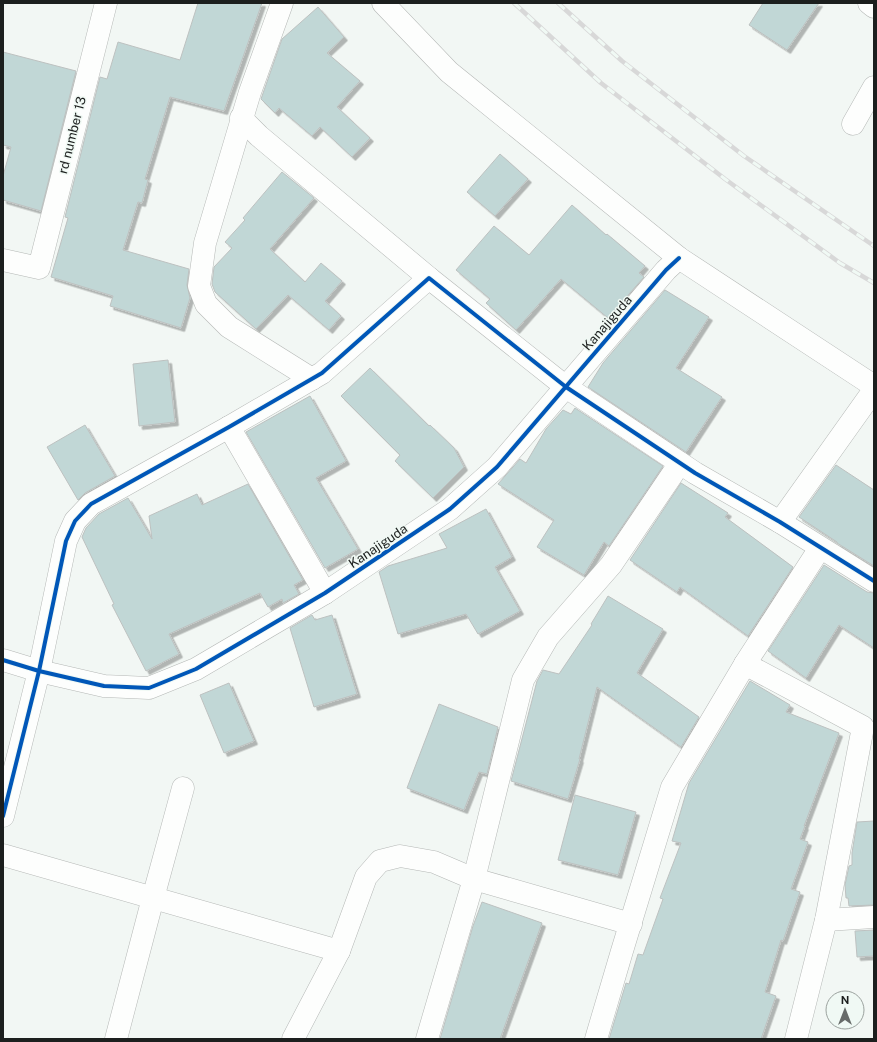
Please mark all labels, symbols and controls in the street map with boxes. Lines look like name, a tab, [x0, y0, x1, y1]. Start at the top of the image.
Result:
street label: rd number 13	[55, 95, 89, 175]
street label: Kanajiguda	[579, 293, 635, 353]
street label: Kanajiguda	[346, 521, 410, 571]
north arrow	[825, 990, 865, 1030]
text: N	[841, 994, 849, 1006]

